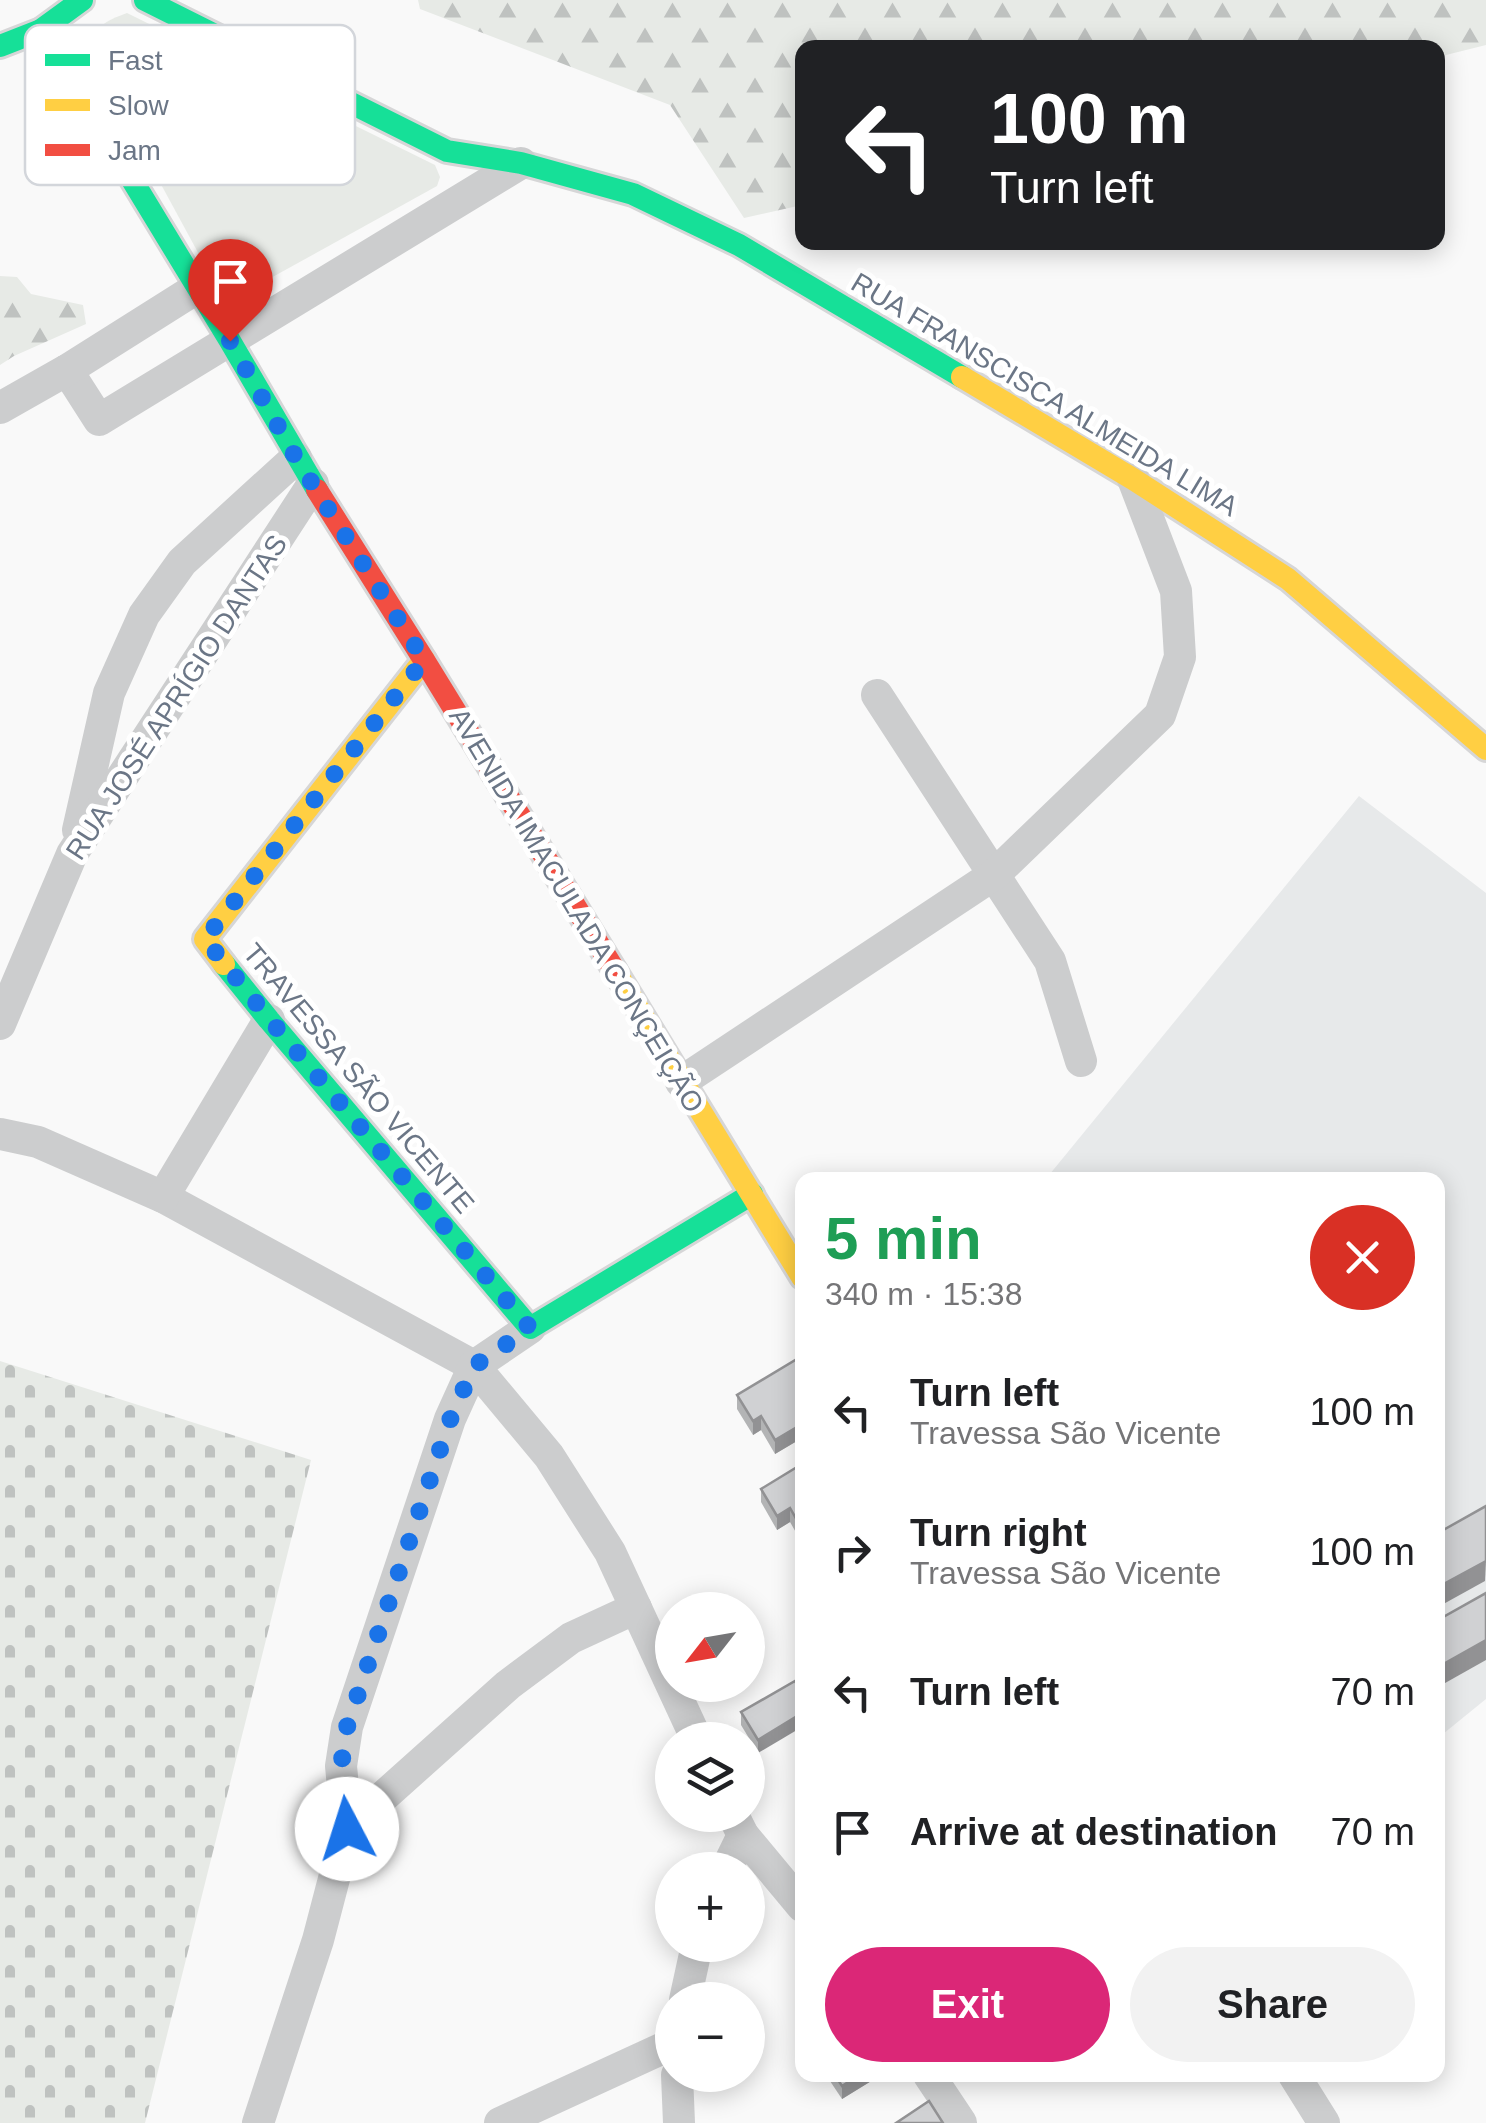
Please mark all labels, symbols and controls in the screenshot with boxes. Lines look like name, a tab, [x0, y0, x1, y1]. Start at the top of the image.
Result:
legend	[25, 25, 355, 185]
text: Fast	[108, 45, 163, 76]
icon: left	[825, 80, 955, 210]
text: 100 m	[990, 80, 1188, 158]
text: Slow	[108, 90, 169, 121]
text: Jam	[108, 135, 161, 166]
text: Turn left	[990, 162, 1153, 213]
pin	[188, 239, 273, 342]
icon: arrive	[203, 254, 258, 309]
street label: RUA FRANSCISCA ALMEIDA LIMA	[846, 267, 1244, 522]
street label: RUA JOSÉ APRÍGIO DANTAS	[60, 529, 293, 865]
street label: AVENIDA IMACULADA CONÇEIÇÃO	[443, 702, 710, 1118]
street label: TRAVESSA SÃO VICENTE	[237, 937, 480, 1219]
text: 5 min	[825, 1205, 982, 1272]
button: close	[1310, 1205, 1415, 1310]
text: 340 m · 15:38	[825, 1276, 1022, 1312]
text: Turn left	[910, 1372, 1059, 1414]
icon: left	[825, 1385, 880, 1440]
text: 100 m	[1309, 1391, 1415, 1433]
text: Travessa São Vicente	[910, 1415, 1221, 1451]
text: Turn right	[910, 1512, 1087, 1554]
icon: right	[825, 1525, 880, 1580]
text: 100 m	[1309, 1531, 1415, 1573]
text: Travessa São Vicente	[910, 1555, 1221, 1591]
north arrow	[655, 1592, 765, 1702]
map controls	[655, 1592, 765, 2092]
icon: left	[825, 1665, 880, 1720]
text: Turn left	[910, 1671, 1059, 1713]
text: 70 m	[1331, 1671, 1415, 1713]
button: layers	[655, 1722, 765, 1832]
position arrow	[295, 1777, 399, 1881]
icon: arrive	[825, 1805, 880, 1860]
text: Arrive at destination	[910, 1811, 1277, 1853]
text: 70 m	[1331, 1811, 1415, 1853]
button: +	[655, 1852, 765, 1962]
button: Exit	[825, 1947, 1110, 2062]
button: Share	[1130, 1947, 1415, 2062]
button: −	[655, 1982, 765, 2092]

